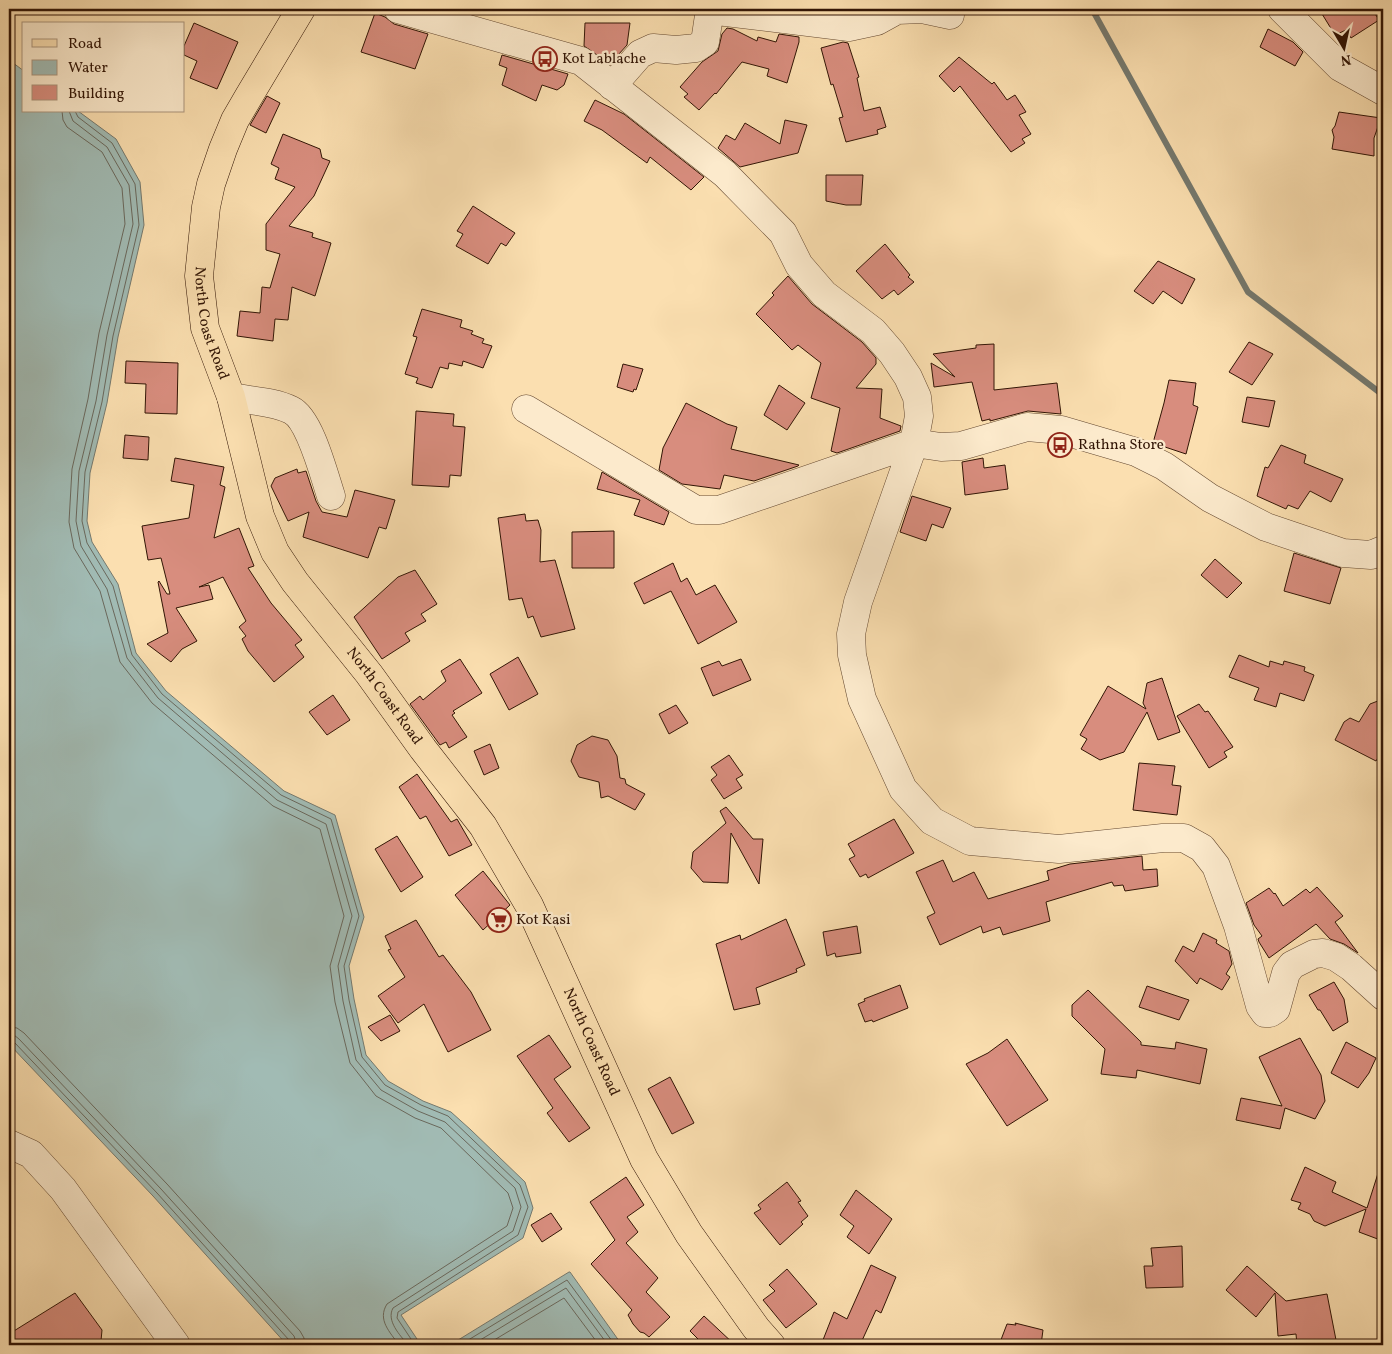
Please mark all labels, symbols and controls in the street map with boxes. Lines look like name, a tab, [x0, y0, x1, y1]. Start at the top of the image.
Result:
legend	[22, 22, 185, 112]
north arrow	[1320, 22, 1370, 72]
text: Road	[68, 34, 102, 55]
bus stop icon: Kot Lablache	[532, 46, 558, 72]
place label: Kot Lablache	[562, 49, 646, 70]
text: N	[1339, 49, 1352, 70]
text: Water	[68, 58, 108, 79]
text: Building	[68, 84, 125, 105]
street label: North Coast Road	[188, 265, 234, 383]
bus stop icon: Rathna Store	[1047, 432, 1073, 458]
place label: Rathna Store	[1078, 435, 1164, 456]
street label: North Coast Road	[341, 643, 427, 749]
supermarket icon: Kot Kasi	[486, 907, 512, 933]
place label: Kot Kasi	[516, 910, 570, 931]
street label: North Coast Road	[557, 985, 625, 1099]

